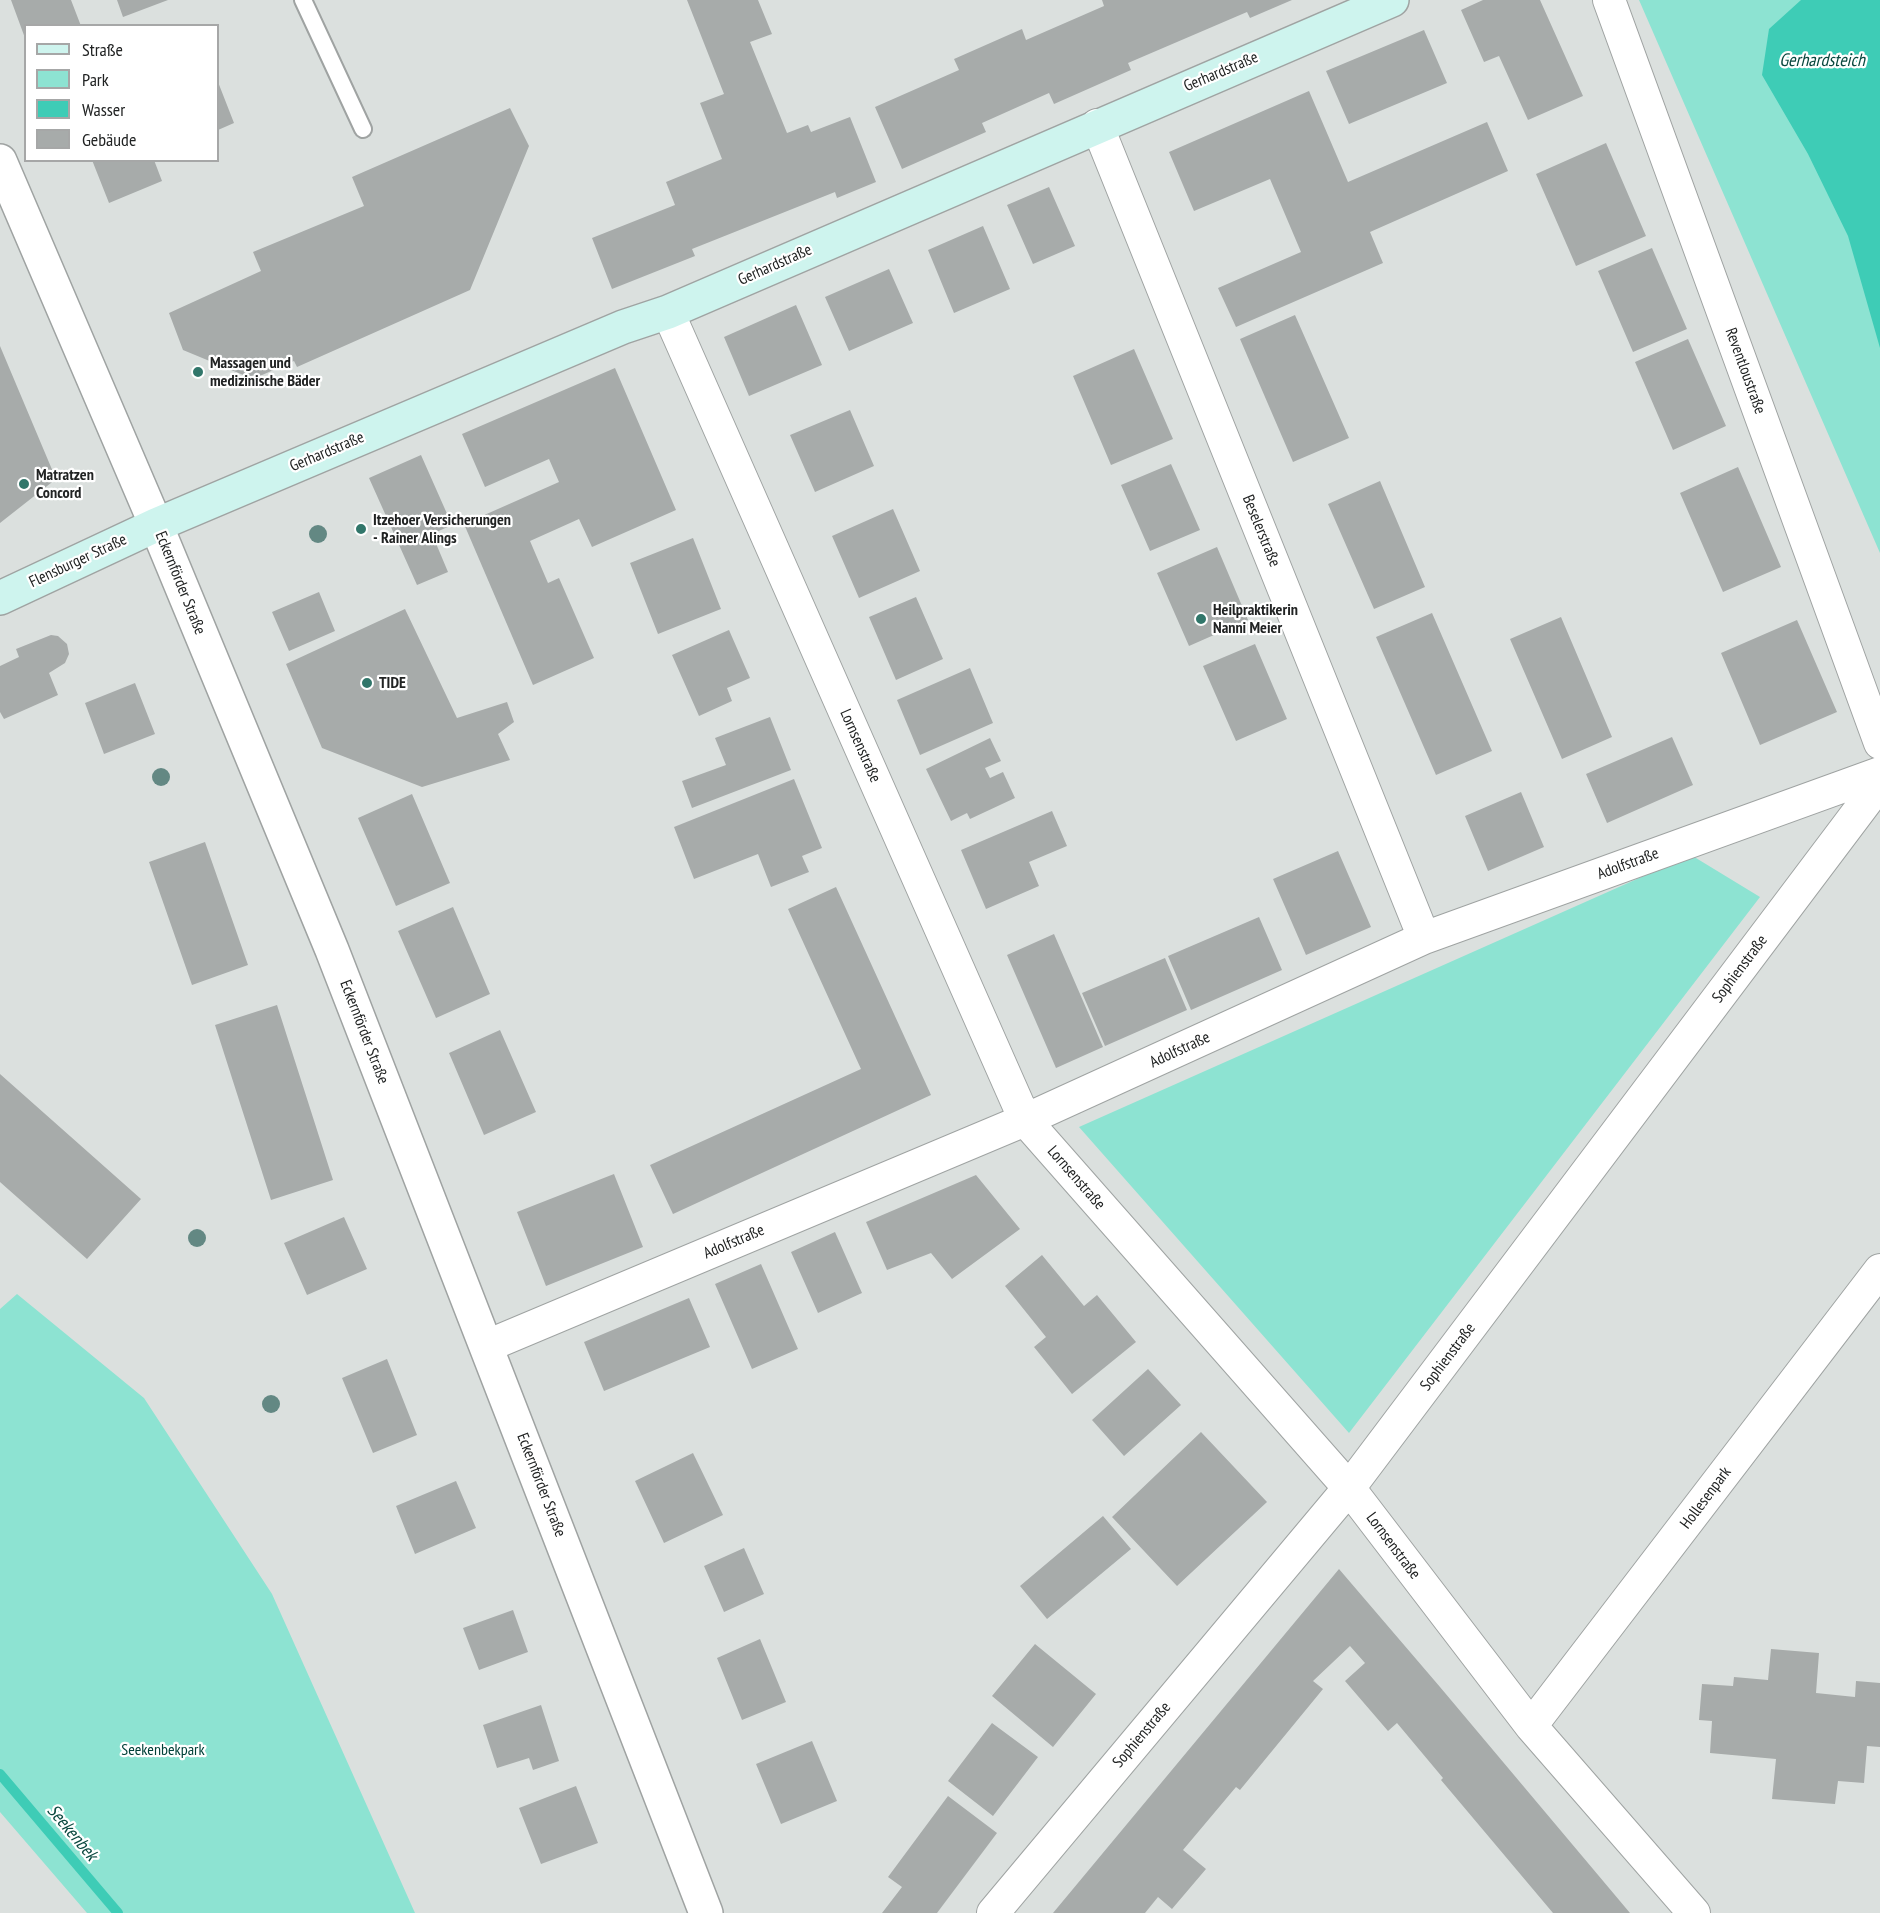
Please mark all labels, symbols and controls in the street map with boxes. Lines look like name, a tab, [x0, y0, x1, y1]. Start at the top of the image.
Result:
legend	[24, 24, 219, 162]
text: Straße	[82, 38, 123, 61]
street label: Gerhardstraße	[1181, 48, 1261, 96]
water label: Gerhardsteich	[1779, 50, 1865, 72]
text: Park	[82, 68, 109, 91]
text: Wasser	[82, 98, 125, 121]
text: Gebäude	[82, 128, 136, 151]
street label: Gerhardstraße	[735, 240, 815, 290]
street label: Reventloustraße	[1721, 325, 1769, 417]
place label: Massagen und medizinische Bäder	[210, 353, 320, 391]
marker: Massagen und medizinische Bäder	[191, 365, 205, 379]
street label: Gerhardstraße	[287, 428, 367, 476]
place label: Matratzen Concord	[36, 465, 94, 503]
marker: Matratzen Concord	[17, 477, 31, 491]
street label: Beselerstraße	[1238, 492, 1284, 570]
place label: Itzehoer Versicherungen - Rainer Alings	[373, 510, 511, 548]
marker: Itzehoer Versicherungen - Rainer Alings	[354, 522, 368, 536]
street label: Eckernförder Straße	[151, 529, 209, 637]
street label: Flensburger Straße	[26, 530, 130, 592]
place label: Heilpraktikerin Nanni Meier	[1213, 600, 1298, 638]
marker: Heilpraktikerin Nanni Meier	[1194, 612, 1208, 626]
place label: TIDE	[379, 673, 406, 693]
marker: TIDE	[360, 676, 374, 690]
street label: Lornsenstraße	[835, 706, 885, 786]
street label: Adolfstraße	[1595, 844, 1661, 884]
street label: Sophienstraße	[1708, 931, 1772, 1007]
street label: Eckernförder Straße	[335, 977, 393, 1087]
street label: Adolfstraße	[1147, 1028, 1213, 1072]
street label: Lornsenstraße	[1043, 1142, 1109, 1214]
street label: Adolfstraße	[701, 1221, 767, 1263]
street label: Sophienstraße	[1416, 1319, 1480, 1395]
street label: Eckernförder Straße	[512, 1430, 570, 1540]
street label: Hollesenpark	[1677, 1463, 1735, 1533]
street label: Lornsenstraße	[1362, 1509, 1424, 1583]
street label: Sophienstraße	[1109, 1698, 1175, 1772]
park label: Seekenbekpark	[121, 1740, 205, 1760]
water label: Seekenbek	[42, 1800, 102, 1866]

